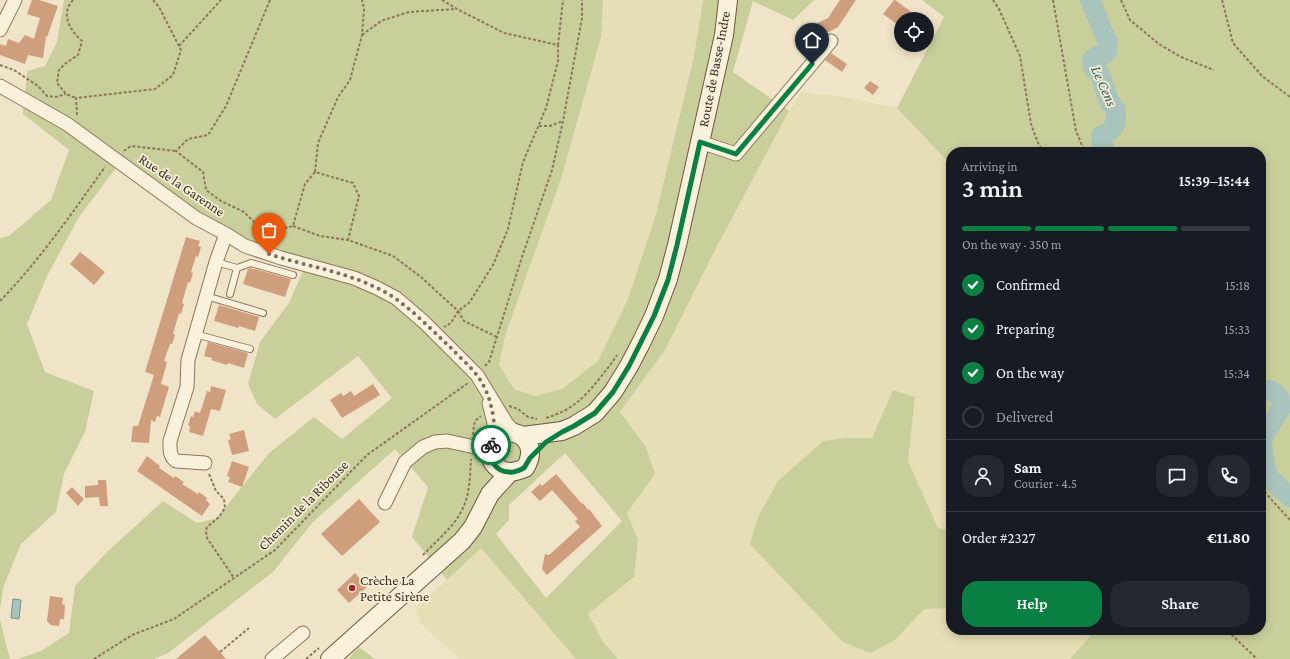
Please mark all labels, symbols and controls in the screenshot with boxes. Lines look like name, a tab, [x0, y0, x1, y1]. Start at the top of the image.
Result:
street label: Route de Basse-Indre	[695, 10, 733, 128]
map controls	[894, 12, 934, 52]
button: locate	[894, 12, 934, 52]
pin	[795, 23, 829, 64]
icon: home	[801, 29, 823, 51]
water label: Le Cens	[1088, 63, 1120, 109]
street label: Rue de la Garenne	[136, 150, 228, 220]
text: Arriving in	[962, 159, 1018, 174]
text: 15:39–15:44	[1179, 173, 1250, 189]
text: 3 min	[962, 174, 1023, 203]
pin	[252, 213, 286, 254]
icon: bag	[258, 219, 280, 241]
text: On the way · 350 m	[962, 237, 1062, 252]
icon: check	[962, 274, 984, 296]
text: Confirmed	[996, 277, 1060, 293]
text: 15:18	[1225, 278, 1250, 293]
icon: check	[962, 318, 984, 340]
text: Preparing	[996, 321, 1055, 337]
text: 15:33	[1224, 322, 1250, 337]
icon: check	[962, 362, 984, 384]
text: On the way	[996, 365, 1064, 381]
text: 15:34	[1224, 366, 1250, 381]
text: Delivered	[996, 409, 1053, 425]
courier	[471, 425, 511, 465]
icon: bike	[480, 434, 502, 456]
button: person	[962, 455, 1004, 497]
button: chat	[1156, 455, 1198, 497]
button: phone	[1208, 455, 1250, 497]
street label: Chemin de la Ribouse	[255, 457, 351, 553]
text: Sam	[1014, 460, 1042, 476]
text: Courier · 4.5	[1014, 476, 1077, 491]
text: Order #2327	[962, 530, 1035, 546]
text: €11.80	[1207, 530, 1250, 546]
place label: Crèche La Petite Sirène	[360, 572, 429, 604]
button: Help	[962, 581, 1102, 627]
button: Share	[1110, 581, 1250, 627]
marker: Crèche La Petite Sirène	[347, 583, 357, 593]

